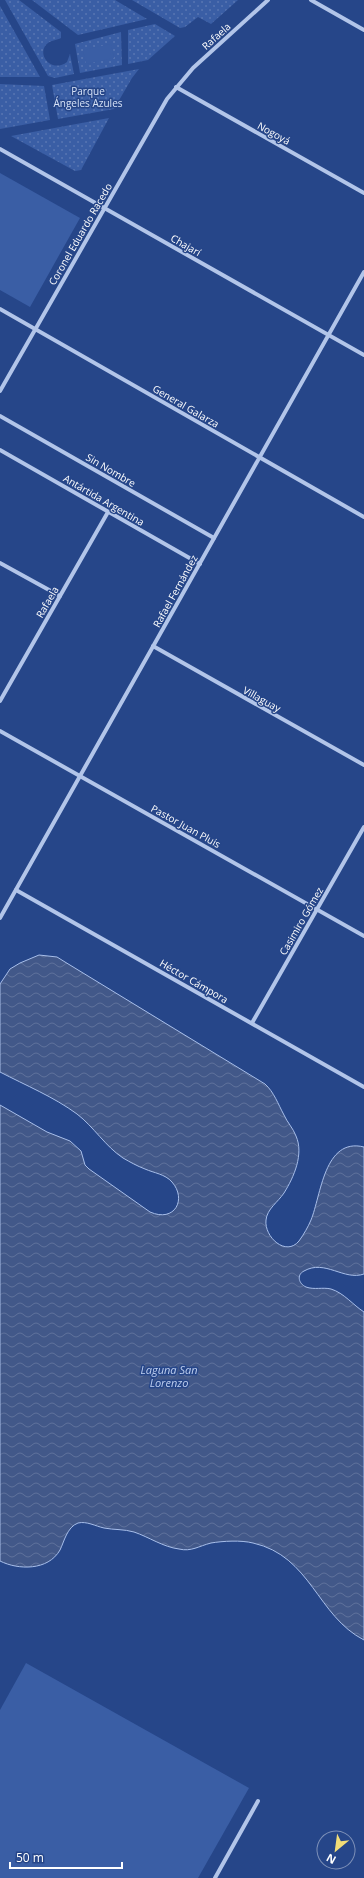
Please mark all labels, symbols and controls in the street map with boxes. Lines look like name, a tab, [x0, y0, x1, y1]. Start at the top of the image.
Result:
street label: Rafaela	[199, 19, 233, 53]
park label: Parque Ángeles Azules	[53, 84, 123, 110]
street label: Nogoyá	[255, 118, 293, 148]
street label: Coronel Eduardo Racedo	[45, 180, 115, 288]
street label: Chajarí	[168, 231, 204, 259]
street label: General Galarza	[150, 381, 222, 431]
street label: Sin Nombre	[84, 450, 139, 490]
street label: Antártida Argentina	[61, 471, 147, 529]
street label: Rafael Fernández	[149, 552, 201, 630]
street label: Rafaela	[32, 584, 62, 620]
street label: Villaguay	[241, 683, 284, 716]
street label: Pastor Juan Pluis	[149, 801, 224, 851]
street label: Casimiro Gómez	[276, 884, 326, 958]
street label: Héctor Cámpora	[157, 956, 231, 1006]
water label: Laguna San Lorenzo	[140, 1362, 198, 1390]
north arrow	[316, 1830, 356, 1870]
scale bar	[10, 1844, 122, 1870]
text: 50 m	[16, 1849, 44, 1866]
text: N	[323, 1850, 338, 1868]

